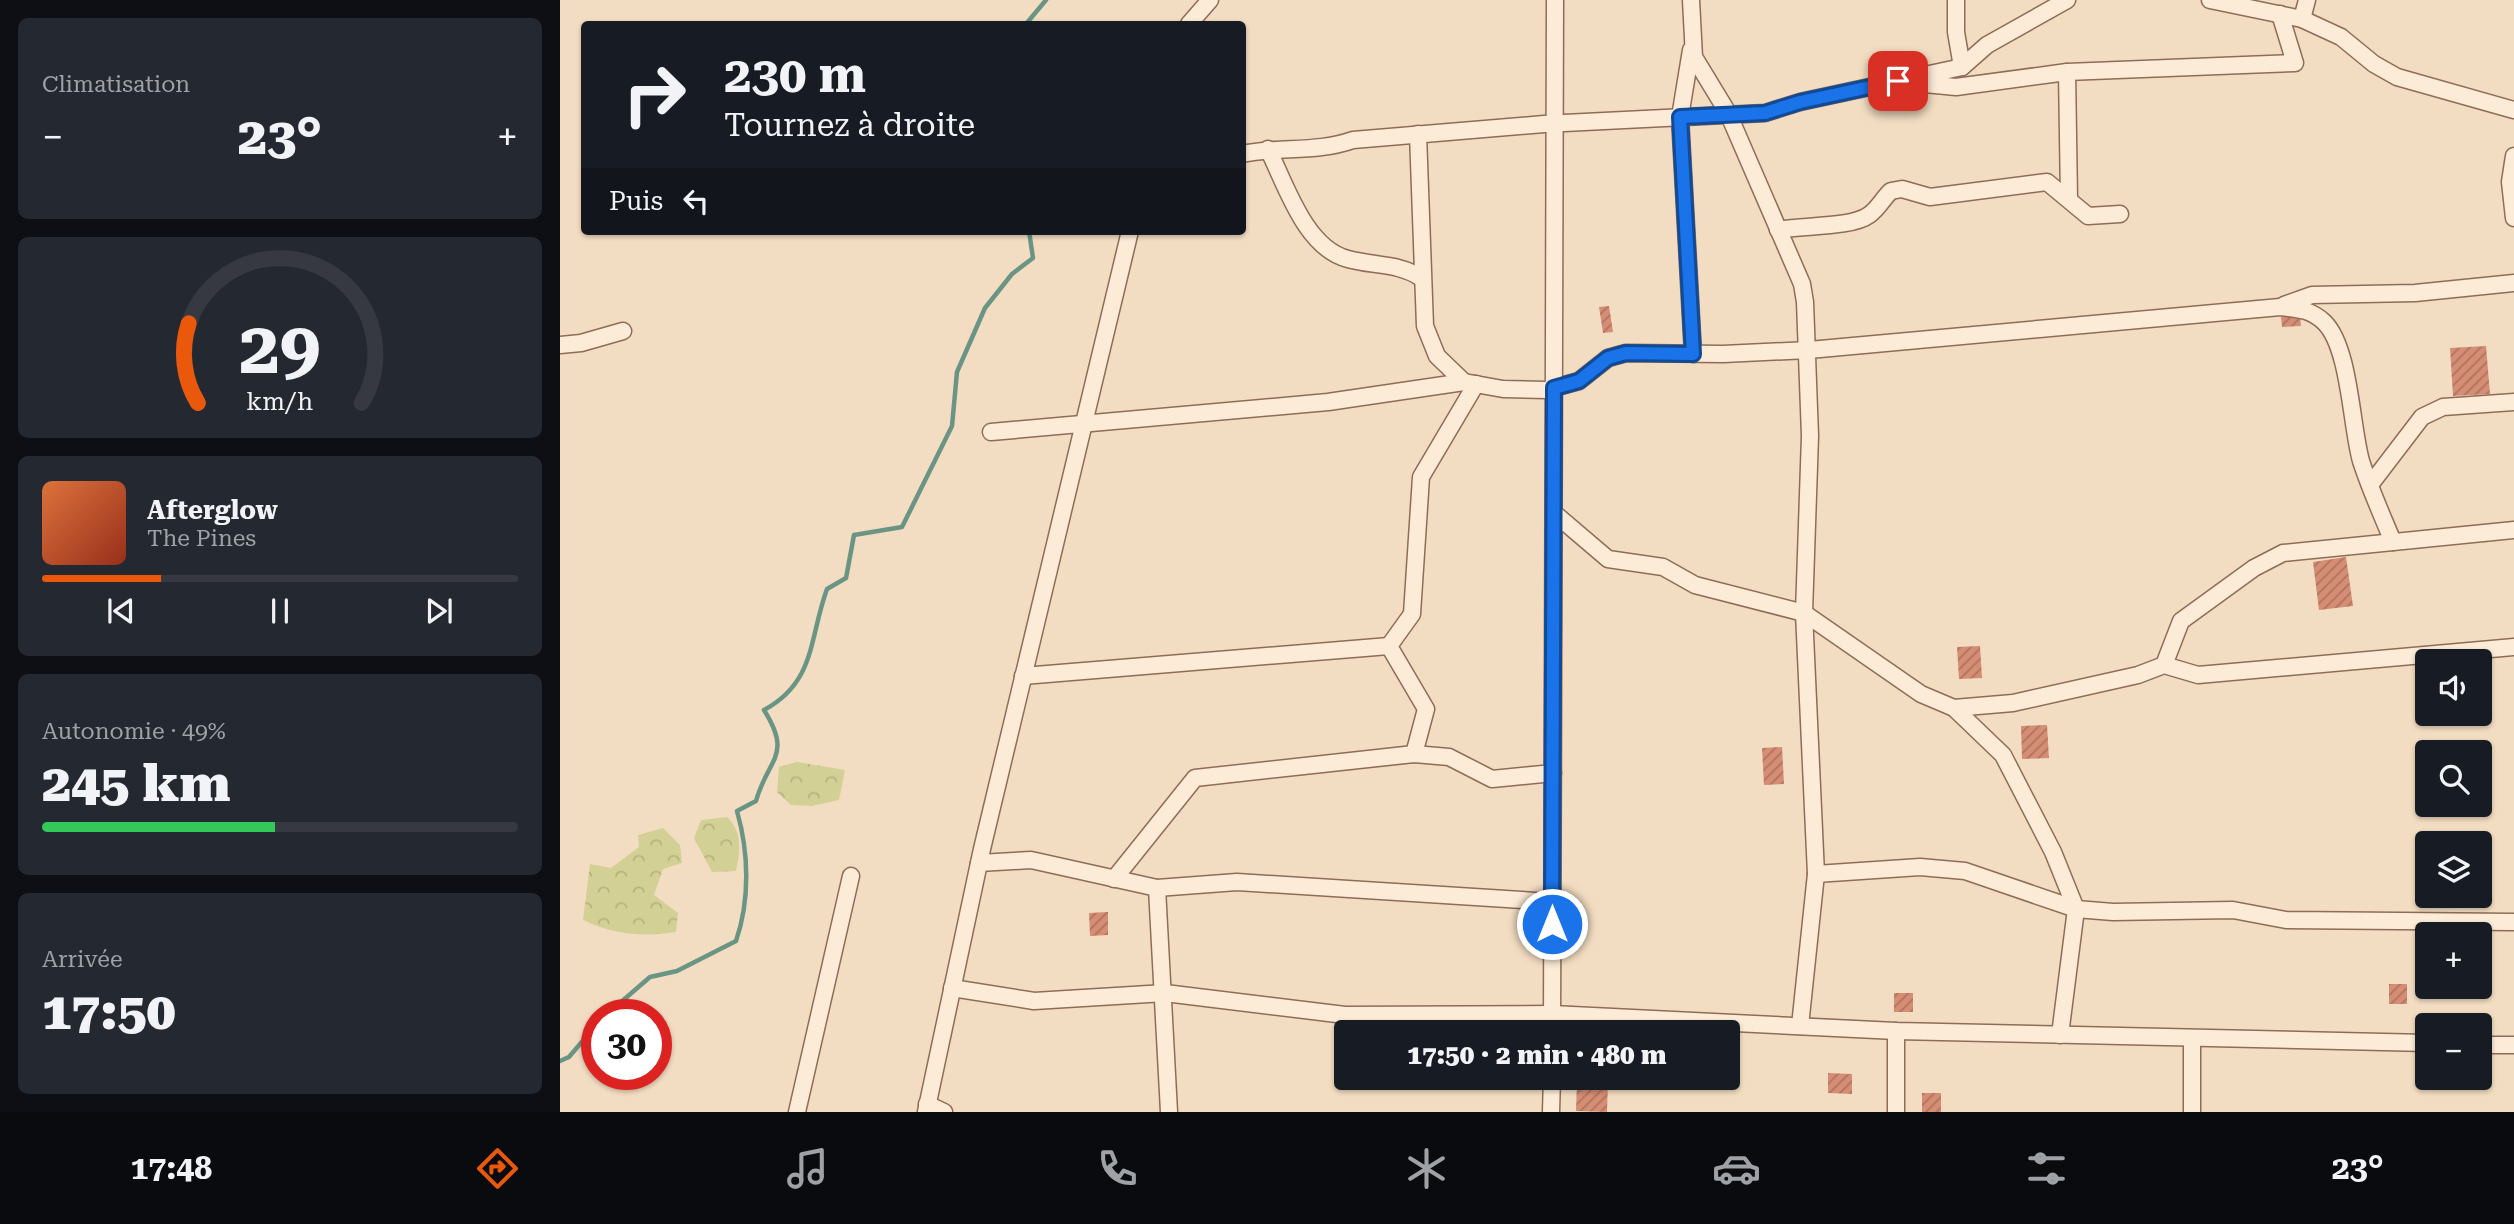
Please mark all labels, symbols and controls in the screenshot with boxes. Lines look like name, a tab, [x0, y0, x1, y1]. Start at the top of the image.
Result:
text: 230 m	[724, 47, 866, 104]
icon: right	[609, 49, 700, 140]
pin	[1868, 51, 1928, 111]
icon: arrive	[1879, 62, 1917, 100]
text: Climatisation	[42, 71, 190, 98]
text: 23°	[238, 106, 322, 167]
text: Tournez à droite	[724, 106, 975, 144]
text: −	[42, 115, 63, 159]
text: +	[497, 115, 518, 159]
icon: left	[677, 182, 715, 220]
text: Puis	[609, 186, 663, 216]
text: 29	[239, 307, 321, 392]
text: km/h	[247, 387, 313, 416]
text: Afterglow	[147, 495, 278, 525]
text: The Pines	[147, 525, 256, 552]
icon: previous	[102, 592, 140, 630]
icon: pause	[261, 592, 299, 630]
icon: next	[420, 592, 458, 630]
map controls	[2415, 649, 2492, 1090]
button: sound	[2415, 649, 2492, 726]
text: Autonomie · 49%	[42, 718, 226, 745]
button: search	[2415, 740, 2492, 817]
text: 245 km	[42, 753, 230, 814]
button: layers	[2415, 831, 2492, 908]
position arrow	[1515, 887, 1589, 961]
button: +	[2415, 922, 2492, 999]
text: Arrivée	[42, 946, 123, 973]
text: 17:50	[42, 981, 176, 1042]
speed limit sign: 30	[581, 999, 672, 1090]
button: −	[2415, 1013, 2492, 1090]
text: 17:50 · 2 min · 480 m	[1407, 1040, 1667, 1070]
icon: directions	[473, 1144, 522, 1193]
icon: music	[783, 1144, 832, 1193]
icon: phone	[1093, 1144, 1142, 1193]
icon: climate	[1402, 1144, 1451, 1193]
icon: car	[1712, 1144, 1761, 1193]
icon: filters	[2022, 1144, 2071, 1193]
text: 17:48	[130, 1149, 212, 1187]
text: 23°	[2332, 1149, 2384, 1187]

